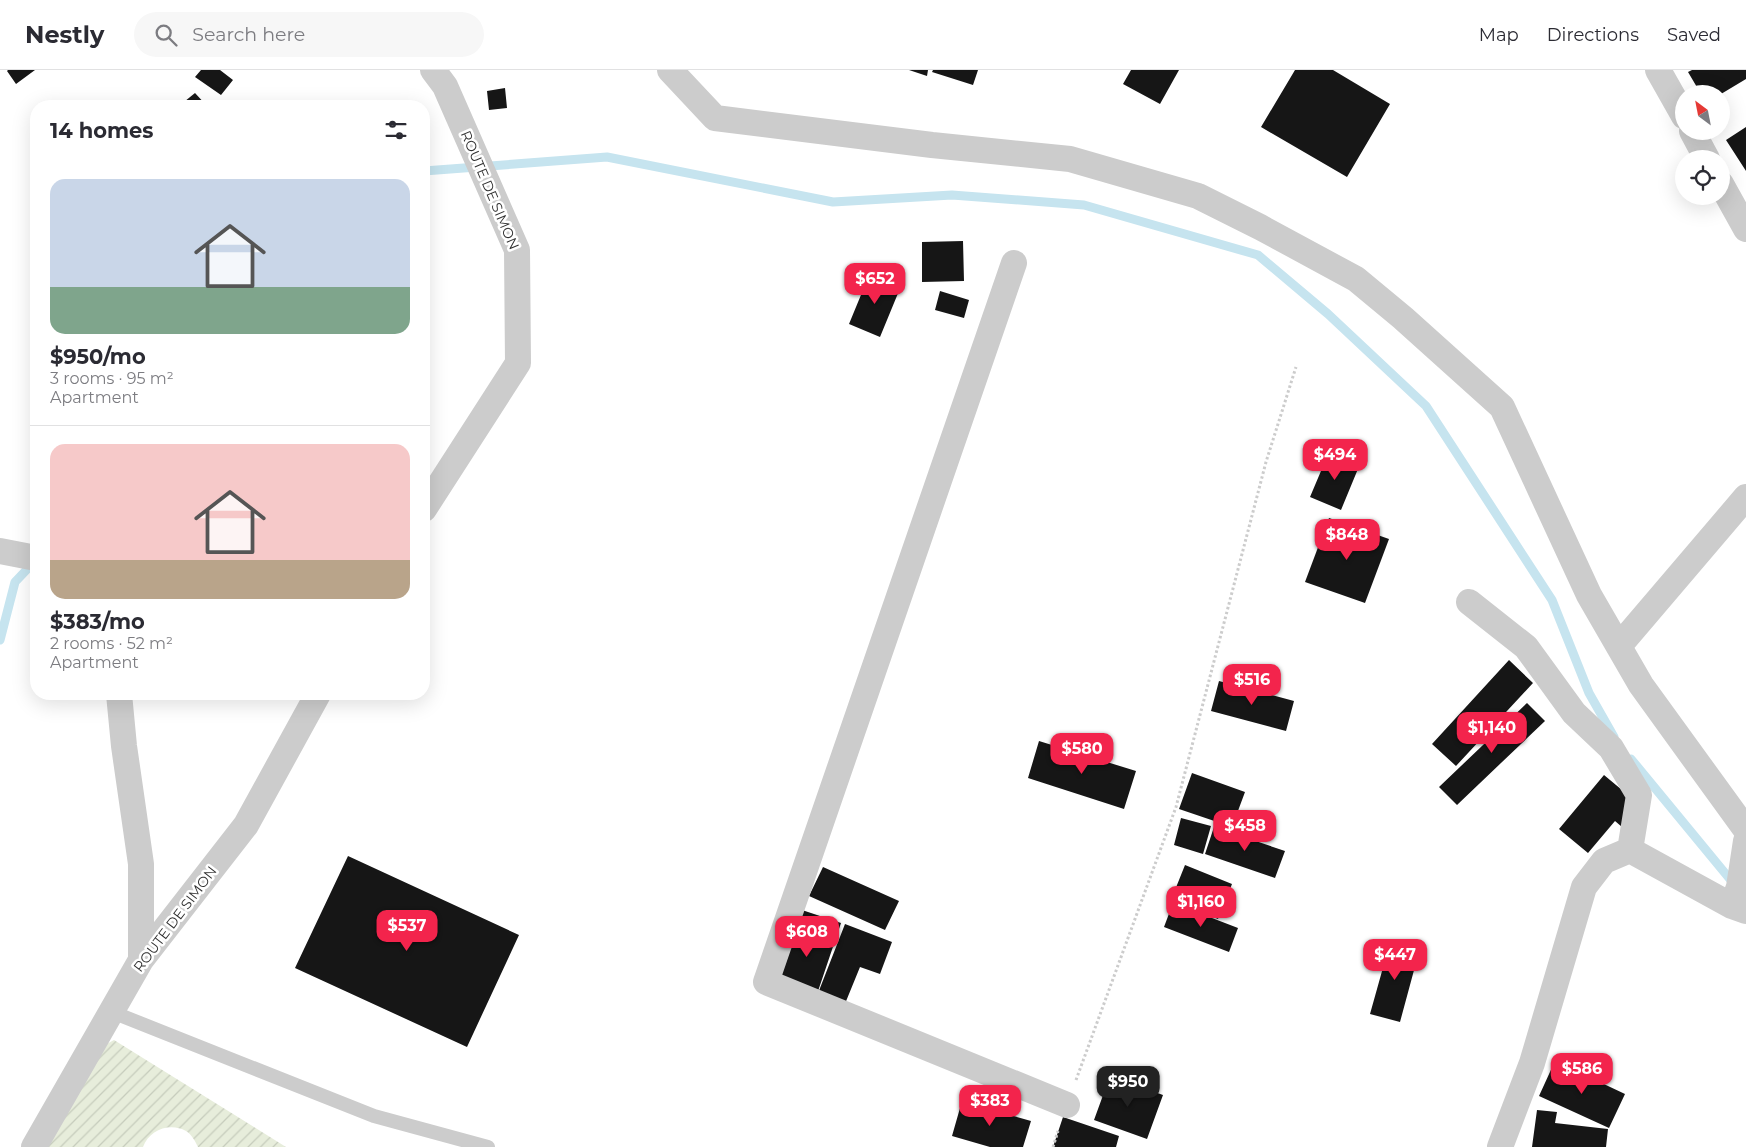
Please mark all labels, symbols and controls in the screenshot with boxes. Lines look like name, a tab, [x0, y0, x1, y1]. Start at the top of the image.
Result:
search box	[134, 12, 484, 57]
text: Nestly	[25, 20, 104, 49]
icon: search	[152, 21, 180, 49]
text: Search here	[192, 23, 305, 46]
text: Map	[1479, 24, 1519, 46]
text: Directions	[1547, 24, 1639, 46]
text: Saved	[1667, 24, 1721, 46]
north arrow	[1675, 85, 1730, 140]
map controls	[1675, 85, 1730, 205]
icon: filters	[382, 116, 410, 144]
text: 14 homes	[50, 118, 154, 143]
street label: ROUTE DE SIMON	[457, 128, 523, 252]
button: locate	[1675, 150, 1730, 205]
icon: home	[185, 211, 275, 301]
pin: $652	[845, 262, 905, 305]
text: $652	[855, 269, 895, 288]
text: $950/mo	[50, 344, 146, 369]
text: 3 rooms · 95 m²	[50, 369, 174, 388]
text: Apartment	[50, 388, 139, 407]
pin: $494	[1305, 438, 1365, 481]
text: $494	[1314, 445, 1356, 464]
icon: home	[185, 477, 275, 567]
pin: $848	[1317, 518, 1377, 561]
text: $848	[1326, 525, 1368, 544]
text: $383/mo	[50, 609, 145, 634]
text: 2 rooms · 52 m²	[50, 634, 173, 653]
text: Apartment	[50, 653, 139, 672]
pin: $516	[1222, 664, 1282, 706]
text: $516	[1234, 670, 1270, 689]
pin: $1,140	[1451, 712, 1533, 754]
text: $1,140	[1468, 718, 1516, 737]
pin: $580	[1052, 732, 1112, 775]
text: $580	[1061, 739, 1103, 758]
pin: $458	[1215, 810, 1275, 852]
text: $458	[1224, 816, 1266, 835]
street label: ROUTE DE SIMON	[129, 863, 221, 975]
pin: $1,160	[1160, 886, 1242, 928]
text: $1,160	[1177, 892, 1225, 911]
pin: $537	[377, 910, 437, 952]
text: $537	[388, 916, 426, 935]
pin: $608	[777, 916, 837, 958]
text: $608	[786, 922, 828, 941]
pin: $447	[1365, 938, 1425, 981]
text: $447	[1374, 945, 1416, 964]
pin: $586	[1552, 1052, 1612, 1095]
text: $586	[1562, 1059, 1602, 1078]
pin: $950	[1098, 1066, 1158, 1108]
text: $950	[1108, 1072, 1148, 1091]
pin: $383	[960, 1084, 1020, 1127]
text: $383	[970, 1091, 1010, 1110]

